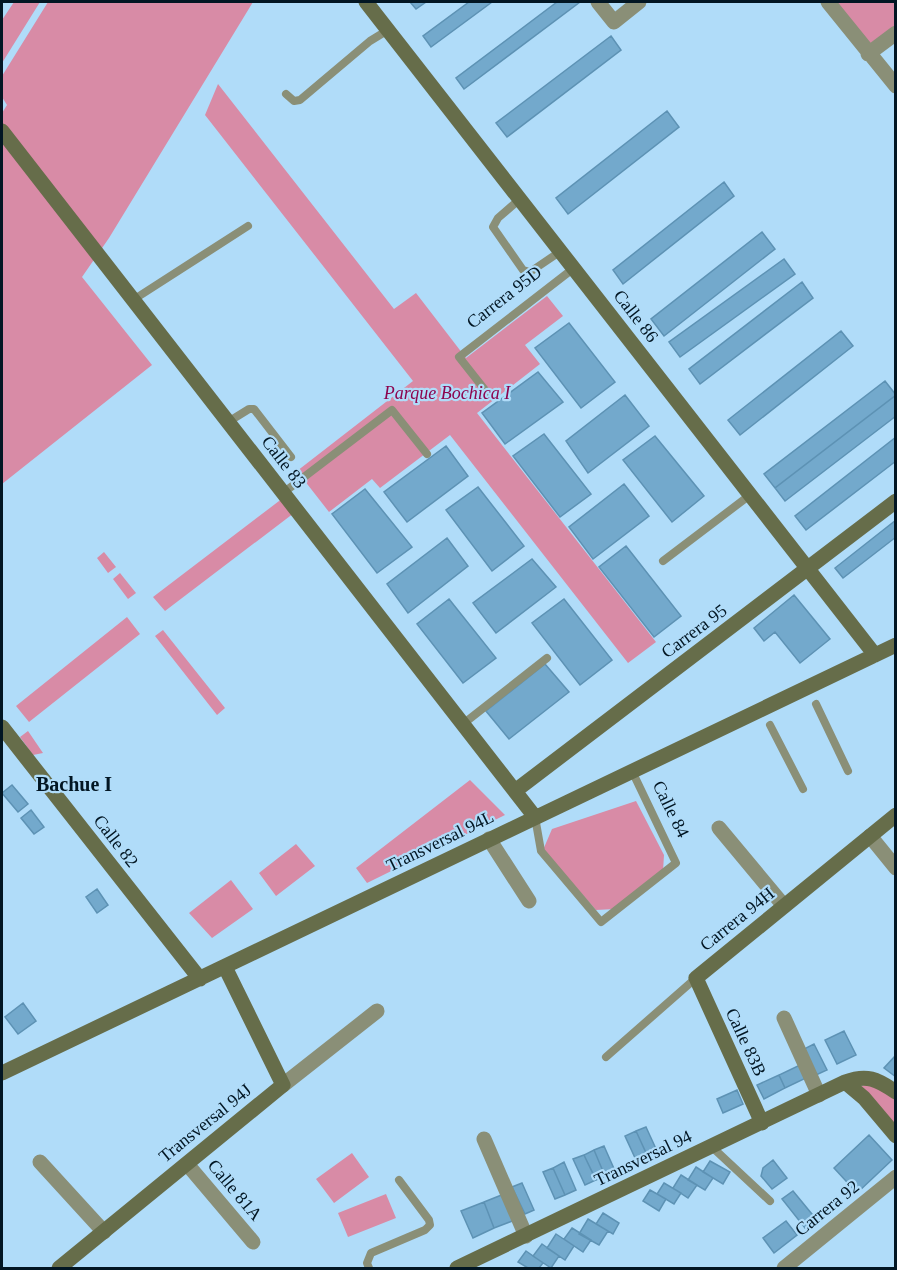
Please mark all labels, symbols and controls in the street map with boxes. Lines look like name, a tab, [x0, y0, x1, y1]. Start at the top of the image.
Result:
street label: Carrera 95D	[463, 262, 545, 332]
street label: Calle 86	[609, 286, 663, 346]
park label: Parque Bochica I	[383, 383, 511, 403]
street label: Calle 83	[257, 432, 311, 492]
street label: Carrera 95	[657, 600, 731, 662]
district label: Bachue I	[36, 773, 112, 795]
street label: Calle 84	[649, 777, 693, 841]
street label: Transversal 94L	[383, 806, 497, 876]
street label: Calle 82	[89, 811, 143, 871]
street label: Carrera 94H	[696, 883, 778, 955]
street label: Calle 83B	[722, 1005, 770, 1079]
street label: Transversal 94J	[155, 1080, 255, 1166]
street label: Transversal 94	[591, 1126, 695, 1190]
street label: Calle 81A	[204, 1155, 266, 1225]
street label: Carrera 92	[791, 1176, 863, 1240]

